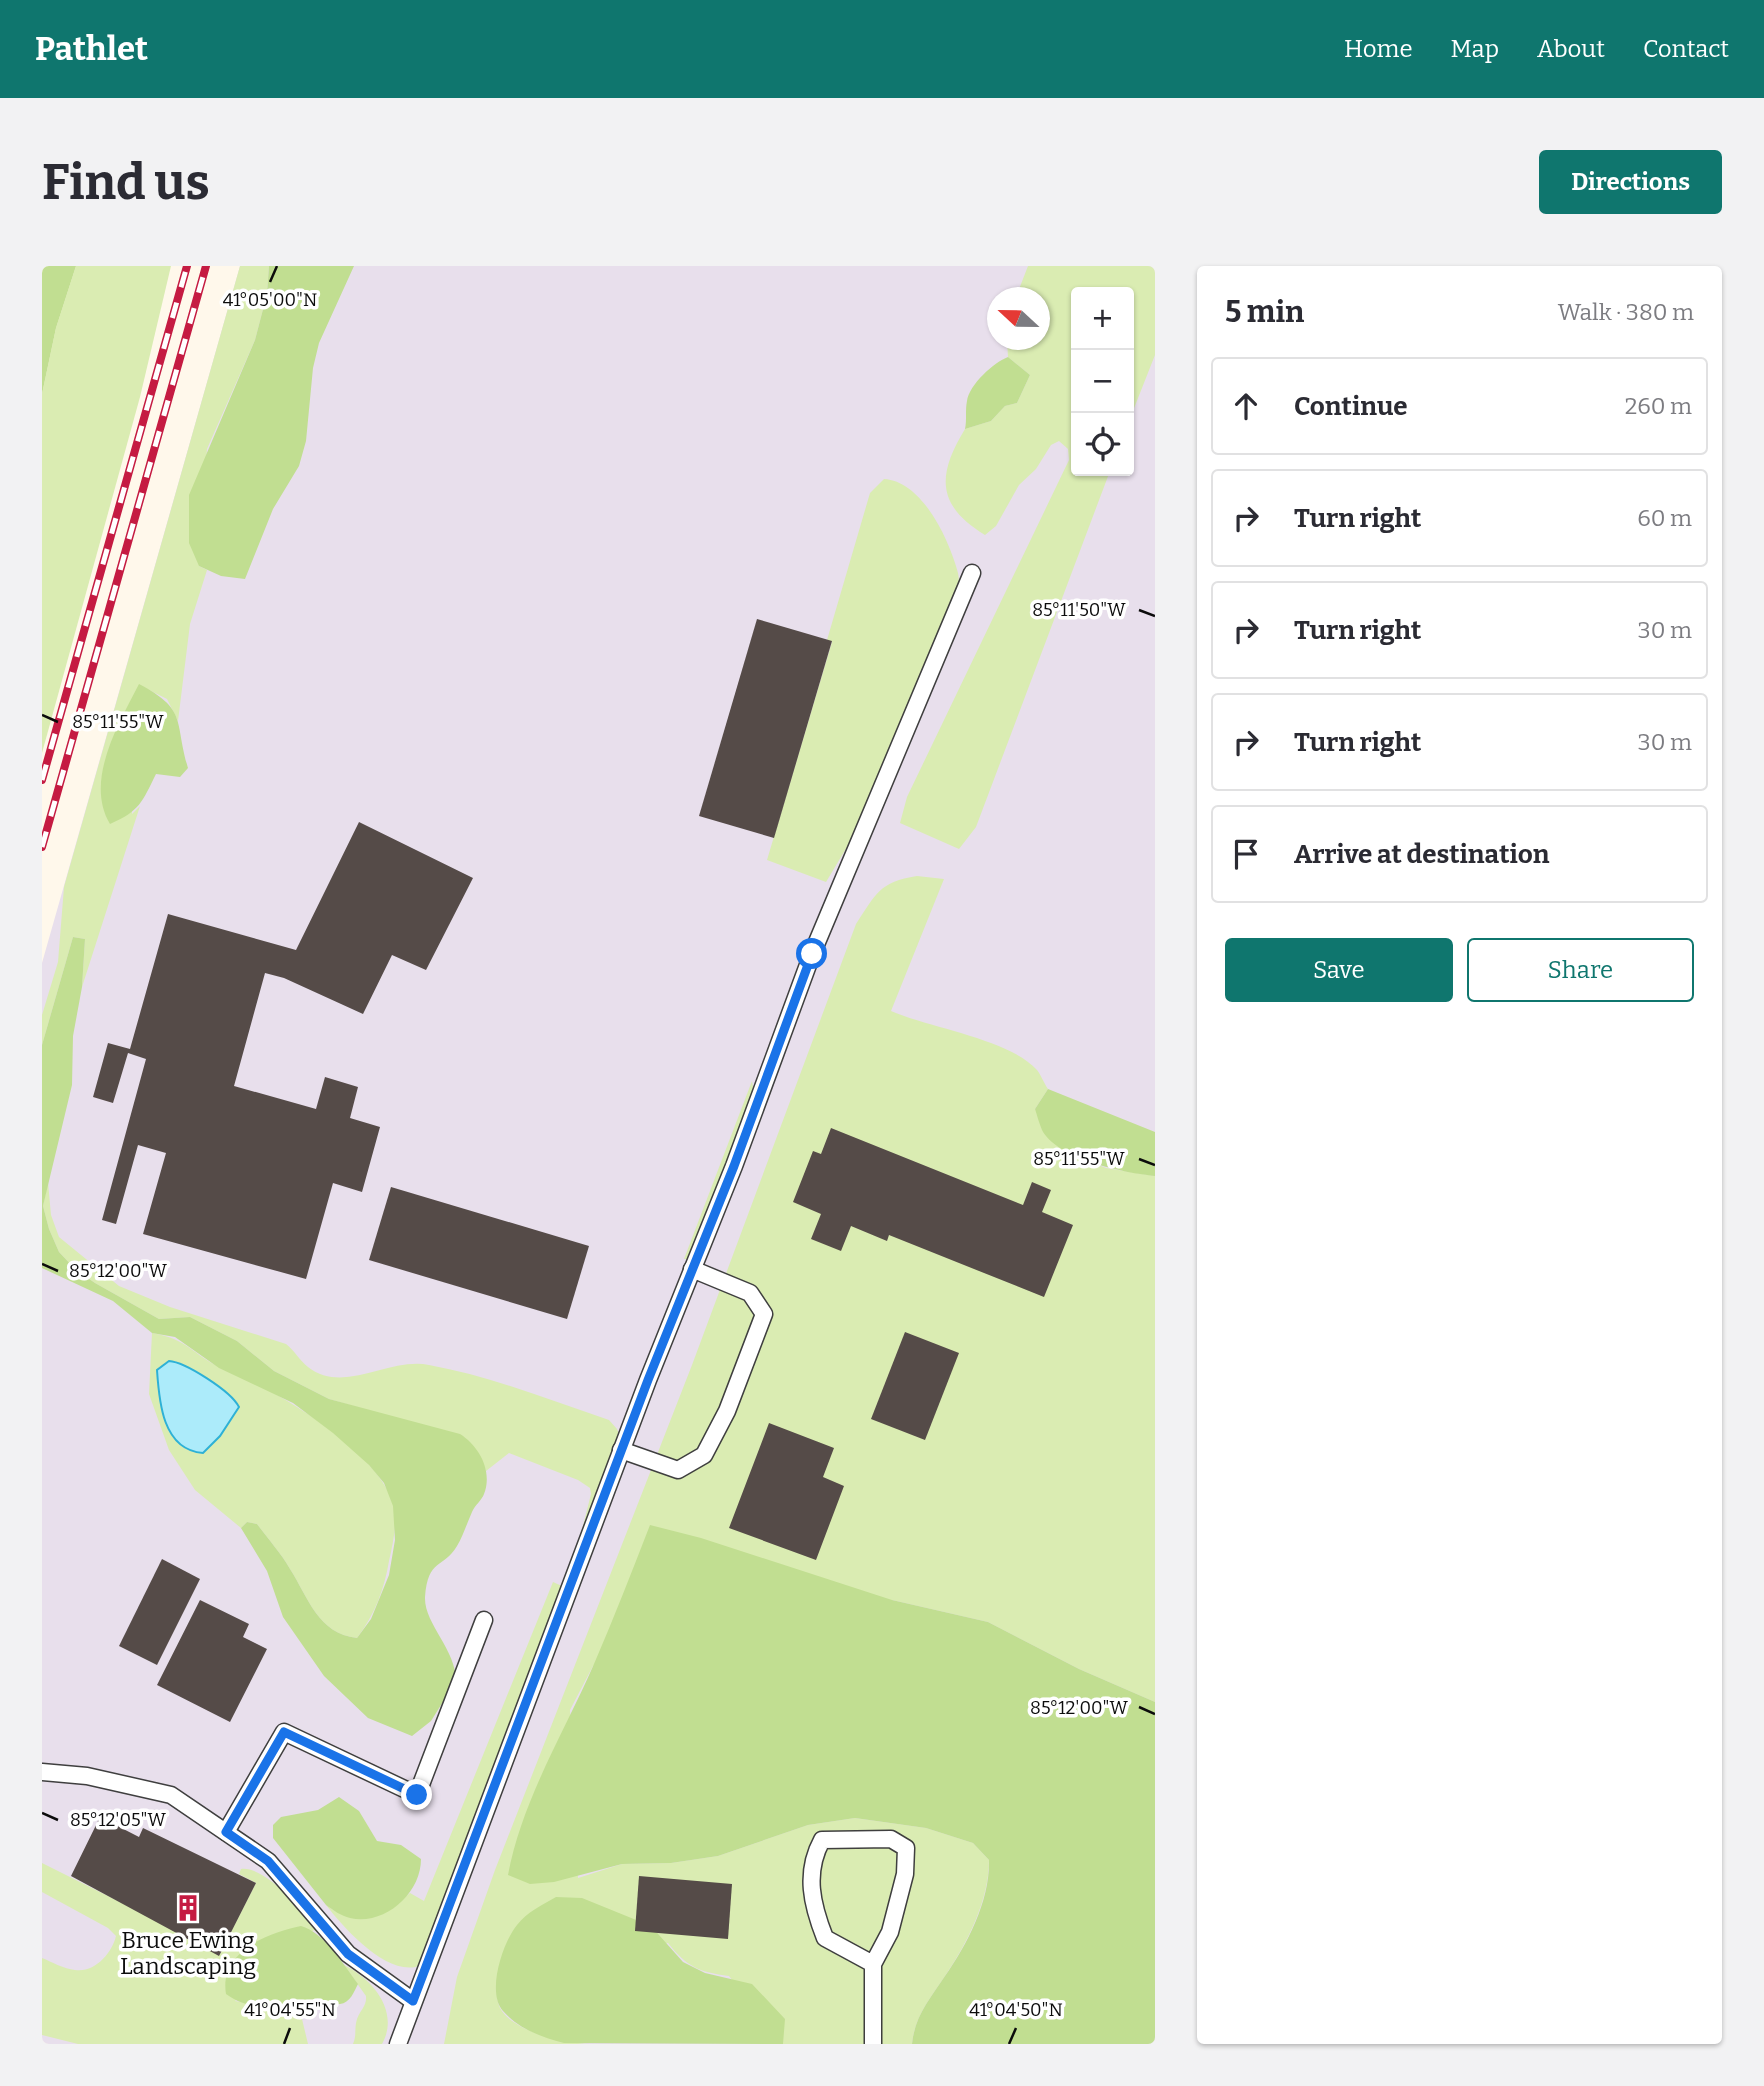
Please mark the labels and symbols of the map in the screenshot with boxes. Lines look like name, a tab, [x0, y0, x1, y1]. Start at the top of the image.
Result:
north arrow	[987, 287, 1050, 350]
text: 41°05'00"N	[223, 289, 317, 311]
text: 85°11'50"W	[1032, 599, 1126, 621]
text: 85°11'55"W	[72, 711, 164, 733]
route start	[796, 938, 827, 969]
text: 85°11'55"W	[1033, 1148, 1125, 1170]
text: 85°12'00"W	[69, 1260, 167, 1282]
text: 85°12'00"W	[1030, 1697, 1128, 1719]
route end	[401, 1779, 432, 1810]
text: 85°12'05"W	[70, 1809, 167, 1831]
building icon: Bruce Ewing Landscaping	[173, 1893, 203, 1923]
place label: Bruce Ewing Landscaping	[120, 1926, 256, 1980]
text: 41°04'55"N	[244, 1999, 336, 2021]
text: 41°04'50"N	[969, 1999, 1063, 2021]

